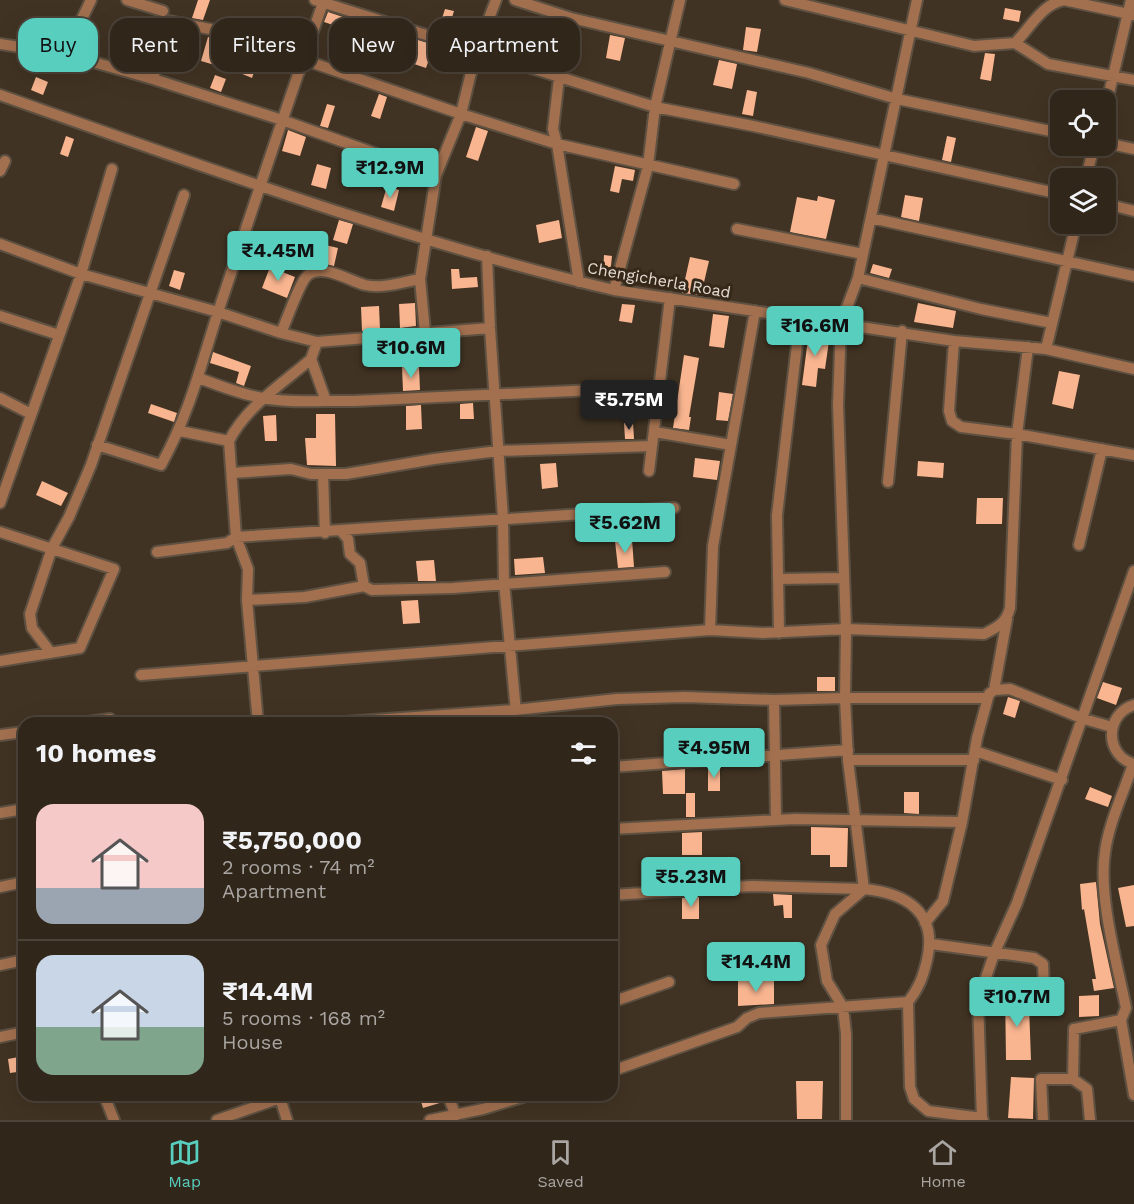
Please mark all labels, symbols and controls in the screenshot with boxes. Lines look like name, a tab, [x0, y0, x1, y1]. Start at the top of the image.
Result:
chip: Buy	[18, 18, 98, 72]
chip: Rent	[110, 18, 199, 72]
chip: Filters	[211, 18, 317, 72]
chip: New	[329, 18, 416, 72]
chip: Apartment	[428, 18, 580, 72]
map controls	[1050, 90, 1116, 234]
button: locate	[1050, 90, 1116, 156]
pin: ₹12.9M	[341, 148, 439, 199]
text: ₹12.9M	[356, 155, 424, 179]
button: layers	[1050, 168, 1116, 234]
pin: ₹4.45M	[229, 231, 327, 282]
text: ₹4.45M	[241, 238, 315, 262]
street label: Chengicherla Road	[586, 258, 732, 302]
pin: ₹16.6M	[766, 306, 864, 357]
text: ₹16.6M	[780, 313, 850, 337]
pin: ₹10.6M	[362, 328, 460, 379]
text: ₹10.6M	[376, 335, 446, 359]
pin: ₹5.75M	[580, 380, 678, 431]
text: ₹5.75M	[594, 387, 664, 411]
pin: ₹5.62M	[576, 503, 674, 554]
text: ₹5.62M	[589, 510, 661, 534]
pin: ₹4.95M	[665, 728, 763, 779]
text: ₹4.95M	[678, 735, 750, 759]
icon: filters	[567, 737, 600, 770]
text: 10 homes	[36, 738, 156, 768]
text: ₹5,750,000	[222, 825, 362, 855]
icon: home	[84, 828, 156, 900]
text: 2 rooms · 74 m²	[222, 855, 375, 879]
pin: ₹5.23M	[642, 857, 740, 908]
text: ₹5.23M	[655, 864, 727, 888]
text: Apartment	[222, 879, 326, 903]
pin: ₹14.4M	[707, 942, 805, 993]
text: ₹14.4M	[721, 949, 791, 973]
text: ₹14.4M	[222, 976, 313, 1006]
pin: ₹10.7M	[968, 977, 1066, 1028]
icon: home	[84, 979, 156, 1051]
text: ₹10.7M	[983, 984, 1051, 1008]
text: 5 rooms · 168 m²	[222, 1006, 385, 1030]
text: House	[222, 1030, 283, 1054]
tab: Map	[168, 1136, 201, 1191]
tab: Saved	[537, 1136, 584, 1191]
tab: Home	[920, 1136, 966, 1191]

